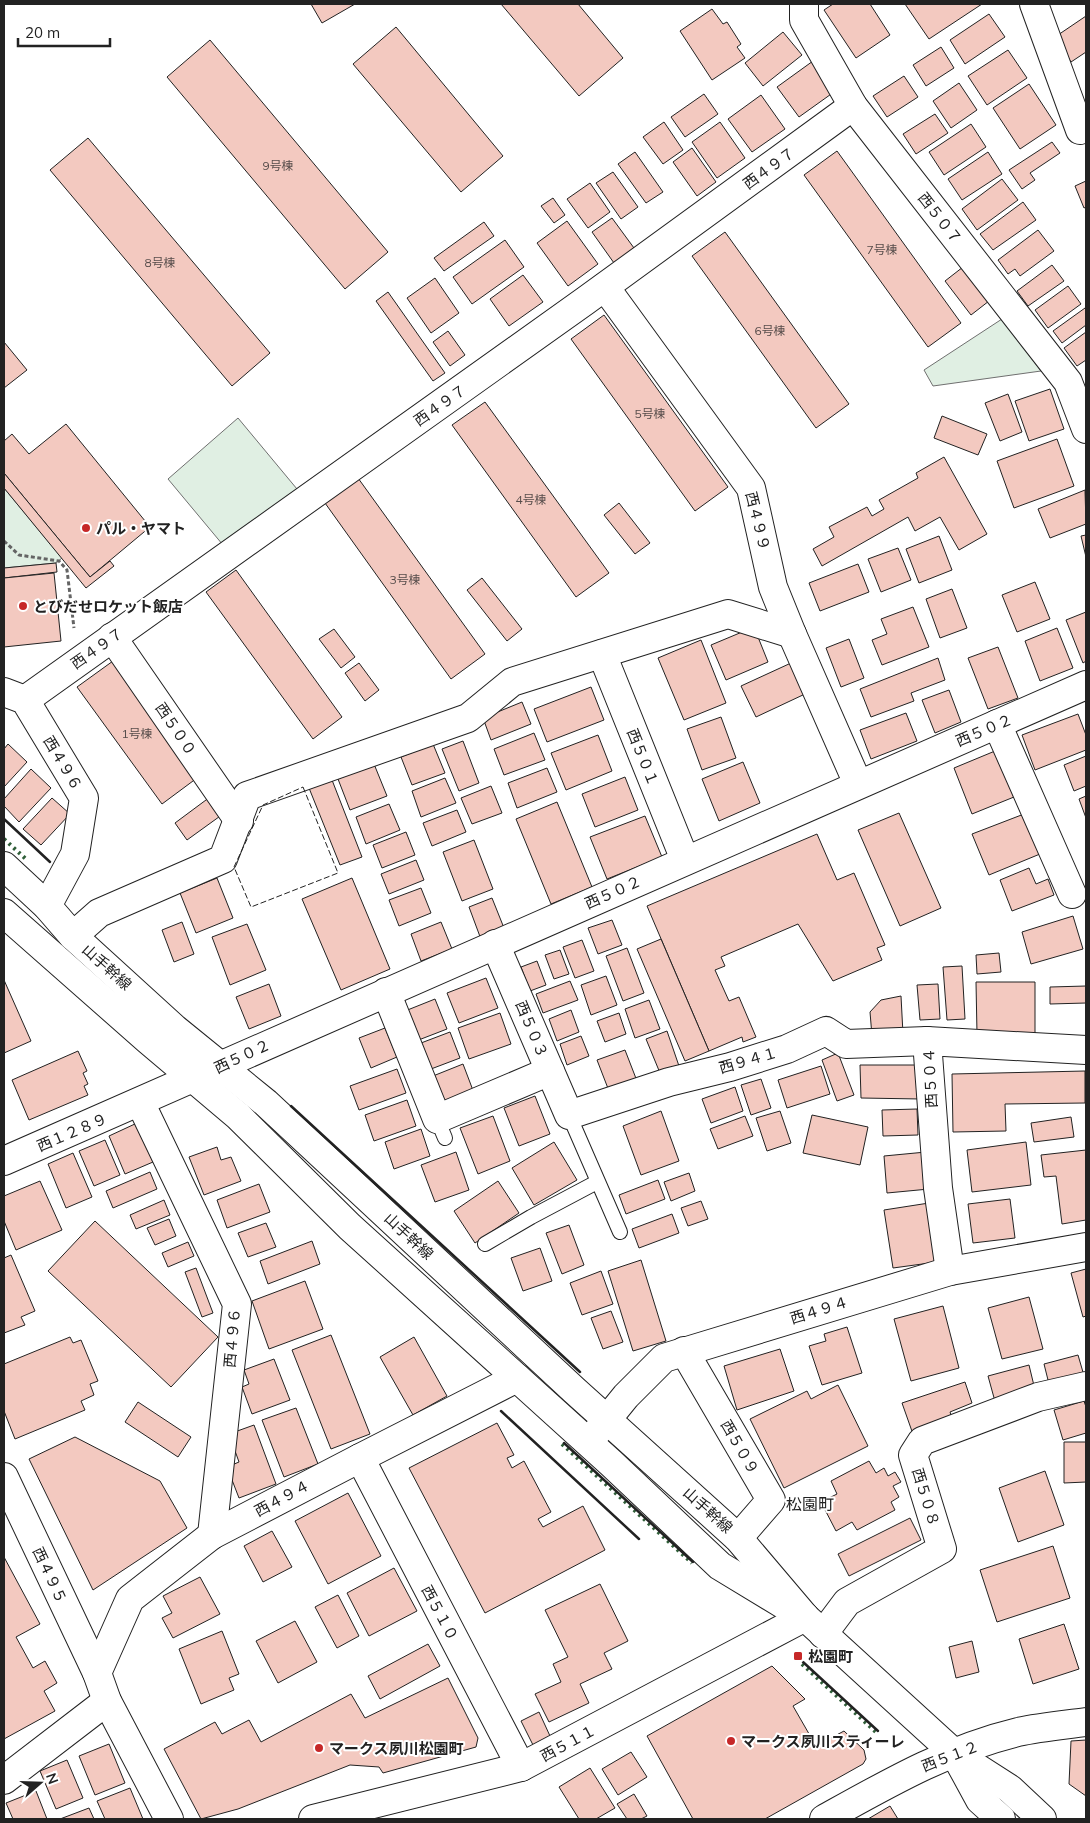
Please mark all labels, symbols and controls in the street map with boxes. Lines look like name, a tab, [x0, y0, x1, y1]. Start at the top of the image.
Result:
scale bar	[18, 15, 110, 47]
text: 20 m	[25, 23, 60, 42]
street label: 西４９７	[739, 143, 799, 193]
house number: 9号棟	[262, 158, 294, 173]
street label: 西５０７	[914, 189, 966, 247]
house number: 7号棟	[866, 242, 898, 257]
house number: 8号棟	[144, 255, 176, 270]
house number: 6号棟	[754, 323, 786, 338]
street label: 西４９７	[410, 380, 470, 430]
house number: 5号棟	[634, 406, 666, 421]
street label: 西４９９	[742, 490, 774, 552]
house number: 4号棟	[515, 492, 547, 507]
place label: パル・ヤマト	[96, 519, 186, 538]
marker: パル・ヤマト	[80, 522, 92, 534]
house number: 3号棟	[389, 572, 421, 587]
place label: とびだせロケット飯店	[33, 597, 183, 616]
marker: とびだせロケット飯店	[17, 600, 29, 612]
street label: 西４９７	[67, 623, 127, 673]
street label: 西５００	[151, 699, 201, 759]
street label: 西５０２	[953, 710, 1015, 750]
house number: 1号棟	[121, 726, 153, 741]
street label: 西５０１	[623, 726, 663, 788]
street label: 西４９６	[39, 732, 87, 794]
street label: 西５０２	[582, 871, 644, 913]
street label: 山手幹線	[78, 940, 136, 994]
street label: 西５０３	[512, 998, 552, 1060]
street label: 西５０２	[211, 1035, 273, 1077]
street label: 西９４１	[717, 1043, 779, 1077]
street label: 西５０４	[919, 1048, 941, 1108]
street label: 西１２８９	[34, 1109, 110, 1155]
street label: 山手幹線	[381, 1209, 437, 1263]
street label: 西４９４	[788, 1292, 850, 1328]
street label: 西４９６	[220, 1307, 244, 1369]
street label: 西５０９	[717, 1416, 763, 1478]
street label: 西５０８	[908, 1466, 944, 1528]
street label: 西４９４	[251, 1476, 313, 1520]
street label: 山手幹線	[679, 1483, 737, 1537]
district label: 松園町	[786, 1494, 834, 1514]
street label: 西４９５	[29, 1544, 71, 1606]
street label: 西５１０	[418, 1582, 462, 1644]
place label: 松園町	[808, 1647, 853, 1666]
marker: 松園町	[792, 1650, 804, 1662]
street label: 西５１１	[537, 1721, 599, 1765]
place label: マークス夙川スティーレ	[741, 1732, 905, 1751]
marker: マークス夙川スティーレ	[725, 1735, 737, 1747]
street label: 西５１２	[919, 1736, 981, 1776]
place label: マークス夙川松園町	[329, 1739, 464, 1758]
marker: マークス夙川松園町	[313, 1742, 325, 1754]
north arrow	[15, 1758, 65, 1808]
text: N	[42, 1771, 62, 1787]

